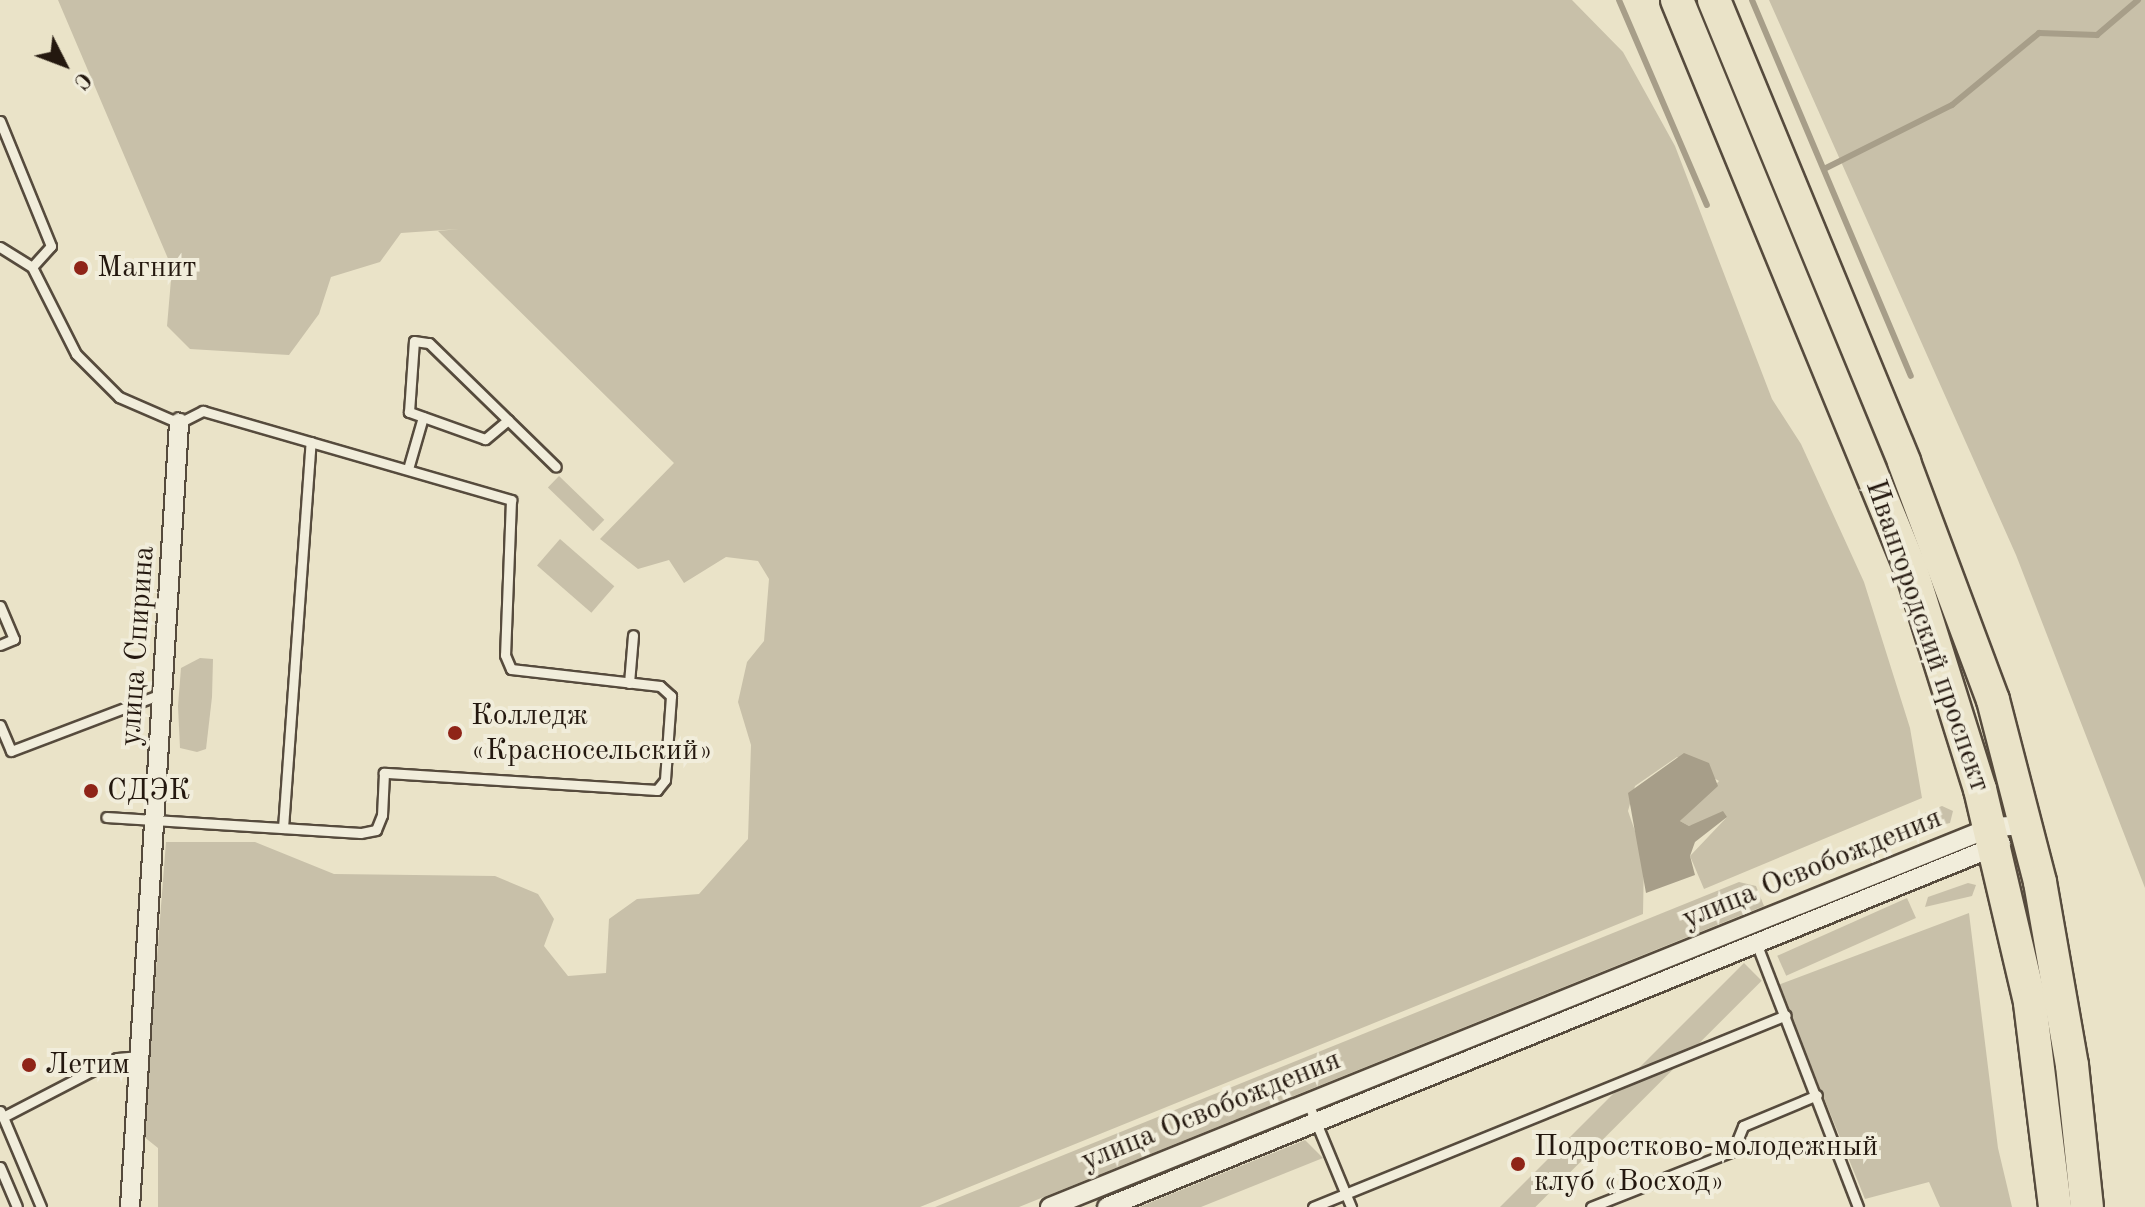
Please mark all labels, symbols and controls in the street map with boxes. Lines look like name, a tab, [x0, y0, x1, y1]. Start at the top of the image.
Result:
north arrow	[24, 24, 104, 104]
text: С	[69, 67, 95, 93]
place label: Магнит	[97, 250, 197, 286]
marker: Магнит	[72, 259, 90, 277]
street label: Ивангородский проспект	[1857, 475, 1997, 797]
street label: улица Спирина	[113, 545, 163, 747]
place label: Колледж «Красносельский»	[471, 698, 713, 768]
marker: Колледж «Красносельский»	[446, 724, 464, 742]
place label: СДЭК	[107, 773, 190, 809]
marker: СДЭК	[82, 782, 100, 800]
street label: улица Освобождения	[1677, 801, 1947, 937]
street label: улица Освобождения	[1076, 1043, 1346, 1179]
place label: Летим	[45, 1047, 130, 1083]
marker: Летим	[20, 1056, 38, 1074]
place label: Подростково-молодежный клуб «Восход»	[1534, 1129, 1878, 1200]
marker: Подростково-молодежный клуб «Восход»	[1509, 1155, 1527, 1173]

